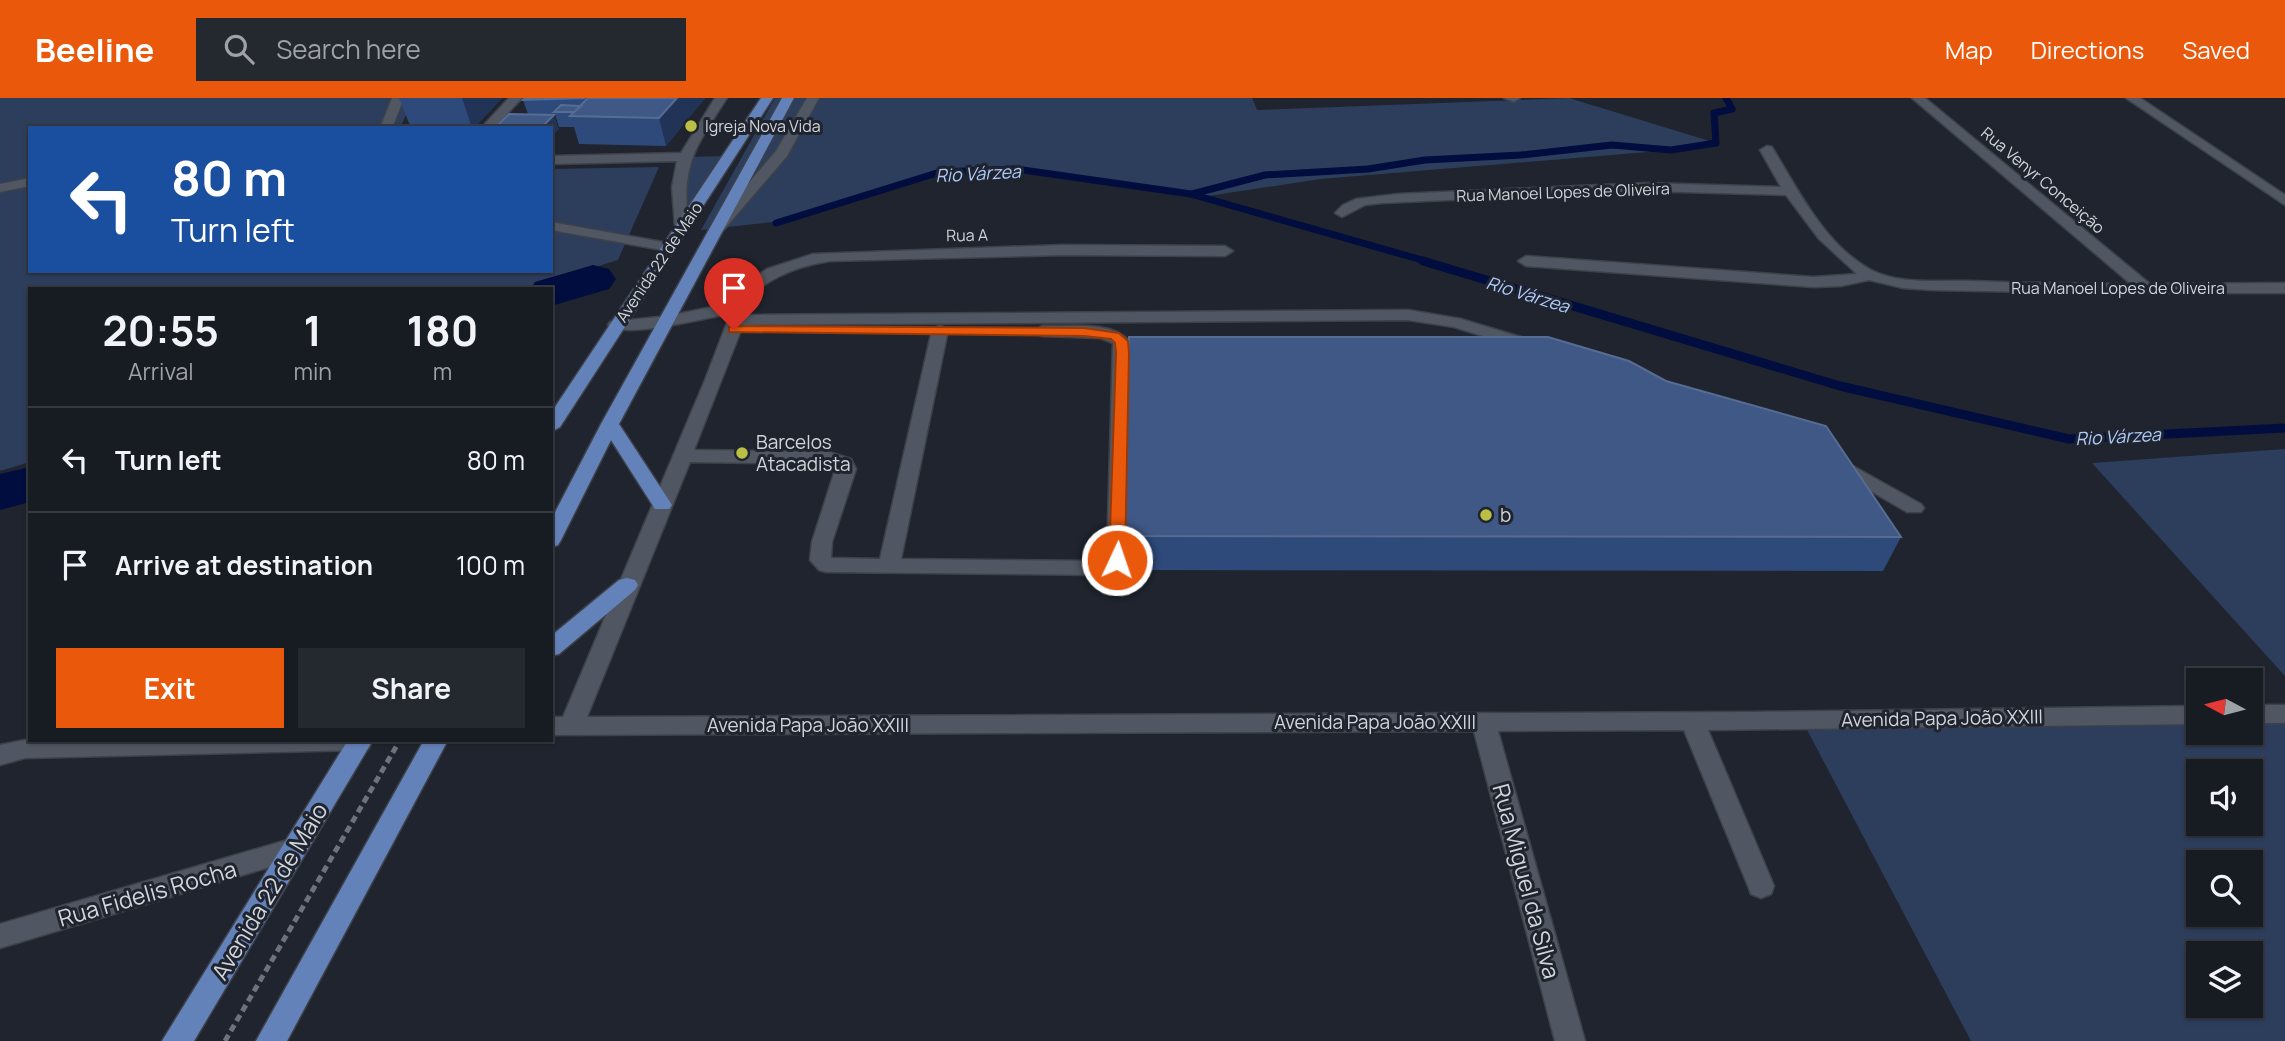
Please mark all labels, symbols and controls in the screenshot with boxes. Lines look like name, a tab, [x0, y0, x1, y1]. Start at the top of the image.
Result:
search box	[196, 18, 686, 81]
text: Beeline	[35, 27, 154, 72]
icon: search	[220, 30, 258, 68]
text: Search here	[276, 31, 421, 67]
text: Map	[1945, 33, 1993, 66]
text: Directions	[2031, 33, 2144, 66]
text: Saved	[2182, 33, 2250, 66]
place label: Igreja Nova Vida	[705, 115, 821, 137]
marker: Igreja Nova Vida	[683, 118, 699, 134]
street label: Rua Venyr Conceição	[1976, 122, 2110, 238]
text: 80 m	[171, 144, 287, 211]
icon: left	[56, 154, 147, 245]
water label: Rio Várzea	[935, 159, 1022, 187]
street label: Rua Manoel Lopes de Oliveira	[1456, 177, 1670, 207]
street label: Avenida 22 de Maio	[611, 198, 707, 326]
text: Turn left	[171, 208, 295, 252]
street label: Rua A	[946, 224, 988, 246]
pin	[704, 258, 764, 330]
icon: arrive	[715, 269, 753, 307]
water label: Rio Várzea	[1484, 270, 1573, 318]
street label: Rua Manoel Lopes de Oliveira	[2011, 277, 2225, 299]
text: 20:55	[103, 301, 219, 359]
text: 1	[304, 301, 322, 359]
text: 180	[407, 301, 478, 359]
text: Arrival	[128, 355, 194, 387]
text: min	[293, 355, 332, 387]
text: m	[433, 355, 452, 387]
water label: Rio Várzea	[2075, 422, 2162, 450]
place label: Barcelos Atacadista	[756, 429, 851, 477]
icon: left	[56, 441, 94, 479]
text: Turn left	[115, 442, 222, 478]
text: 80 m	[467, 442, 525, 478]
marker: Barcelos Atacadista	[734, 445, 750, 461]
place label: b	[1500, 502, 1511, 528]
marker: b	[1478, 507, 1494, 523]
position arrow	[1080, 523, 1154, 597]
icon: arrive	[56, 546, 94, 584]
text: Arrive at destination	[115, 547, 373, 583]
text: 100 m	[456, 547, 525, 583]
button: Exit	[56, 648, 284, 728]
button: Share	[298, 648, 525, 728]
north arrow	[2186, 668, 2263, 746]
map controls	[2186, 668, 2263, 1018]
street label: Avenida Papa João XXIII	[1841, 703, 2043, 733]
street label: Avenida Papa João XXIII	[1274, 709, 1476, 735]
street label: Avenida Papa João XXIII	[707, 712, 909, 738]
button: sound	[2186, 759, 2263, 836]
street label: Rua Miguel da Silva	[1486, 780, 1568, 982]
street label: Avenida 22 de Maio	[203, 796, 335, 986]
button: search	[2186, 850, 2263, 927]
street label: Rua Fidelis Rocha	[54, 852, 240, 934]
button: layers	[2186, 941, 2263, 1018]

